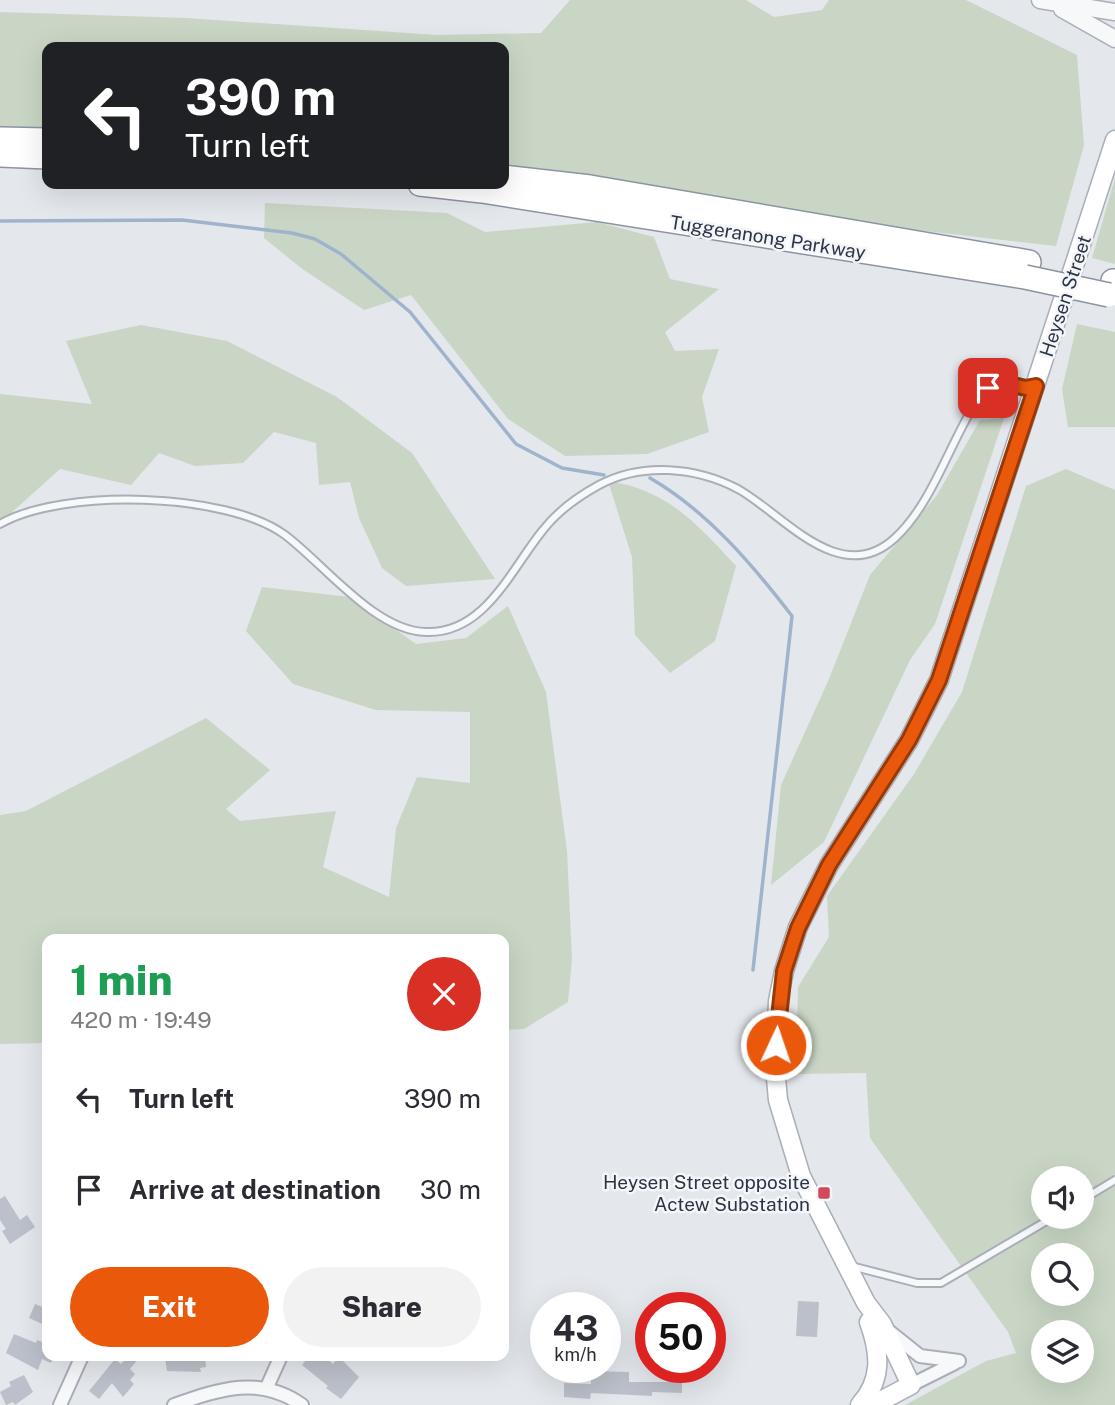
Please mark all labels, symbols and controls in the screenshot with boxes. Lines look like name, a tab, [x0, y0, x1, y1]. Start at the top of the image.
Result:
text: 390 m	[185, 68, 336, 126]
icon: left	[70, 70, 161, 161]
text: Turn left	[185, 127, 310, 164]
street label: Tuggeranong Parkway	[669, 211, 867, 263]
street label: Heysen Street	[1035, 232, 1095, 360]
pin	[958, 358, 1018, 418]
icon: arrive	[969, 369, 1007, 407]
text: 1 min	[70, 955, 173, 1004]
button: close	[407, 957, 481, 1031]
text: 420 m · 19:49	[70, 1006, 212, 1033]
position arrow	[739, 1008, 813, 1082]
icon: left	[70, 1080, 108, 1118]
text: Turn left	[129, 1083, 234, 1114]
text: 390 m	[404, 1083, 481, 1114]
map controls	[1031, 1166, 1094, 1383]
button: sound	[1031, 1166, 1094, 1229]
icon: arrive	[70, 1171, 108, 1209]
place label: Heysen Street opposite Actew Substation	[603, 1171, 810, 1215]
text: Arrive at destination	[129, 1174, 381, 1205]
text: 30 m	[420, 1174, 481, 1205]
marker: Heysen Street opposite Actew Substation	[816, 1185, 832, 1201]
button: search	[1031, 1243, 1094, 1306]
button: Exit	[70, 1267, 269, 1347]
button: Share	[283, 1267, 481, 1347]
speed limit sign: 50	[635, 1292, 726, 1383]
text: 43	[552, 1308, 599, 1349]
button: layers	[1031, 1320, 1094, 1383]
text: km/h	[554, 1344, 597, 1365]

